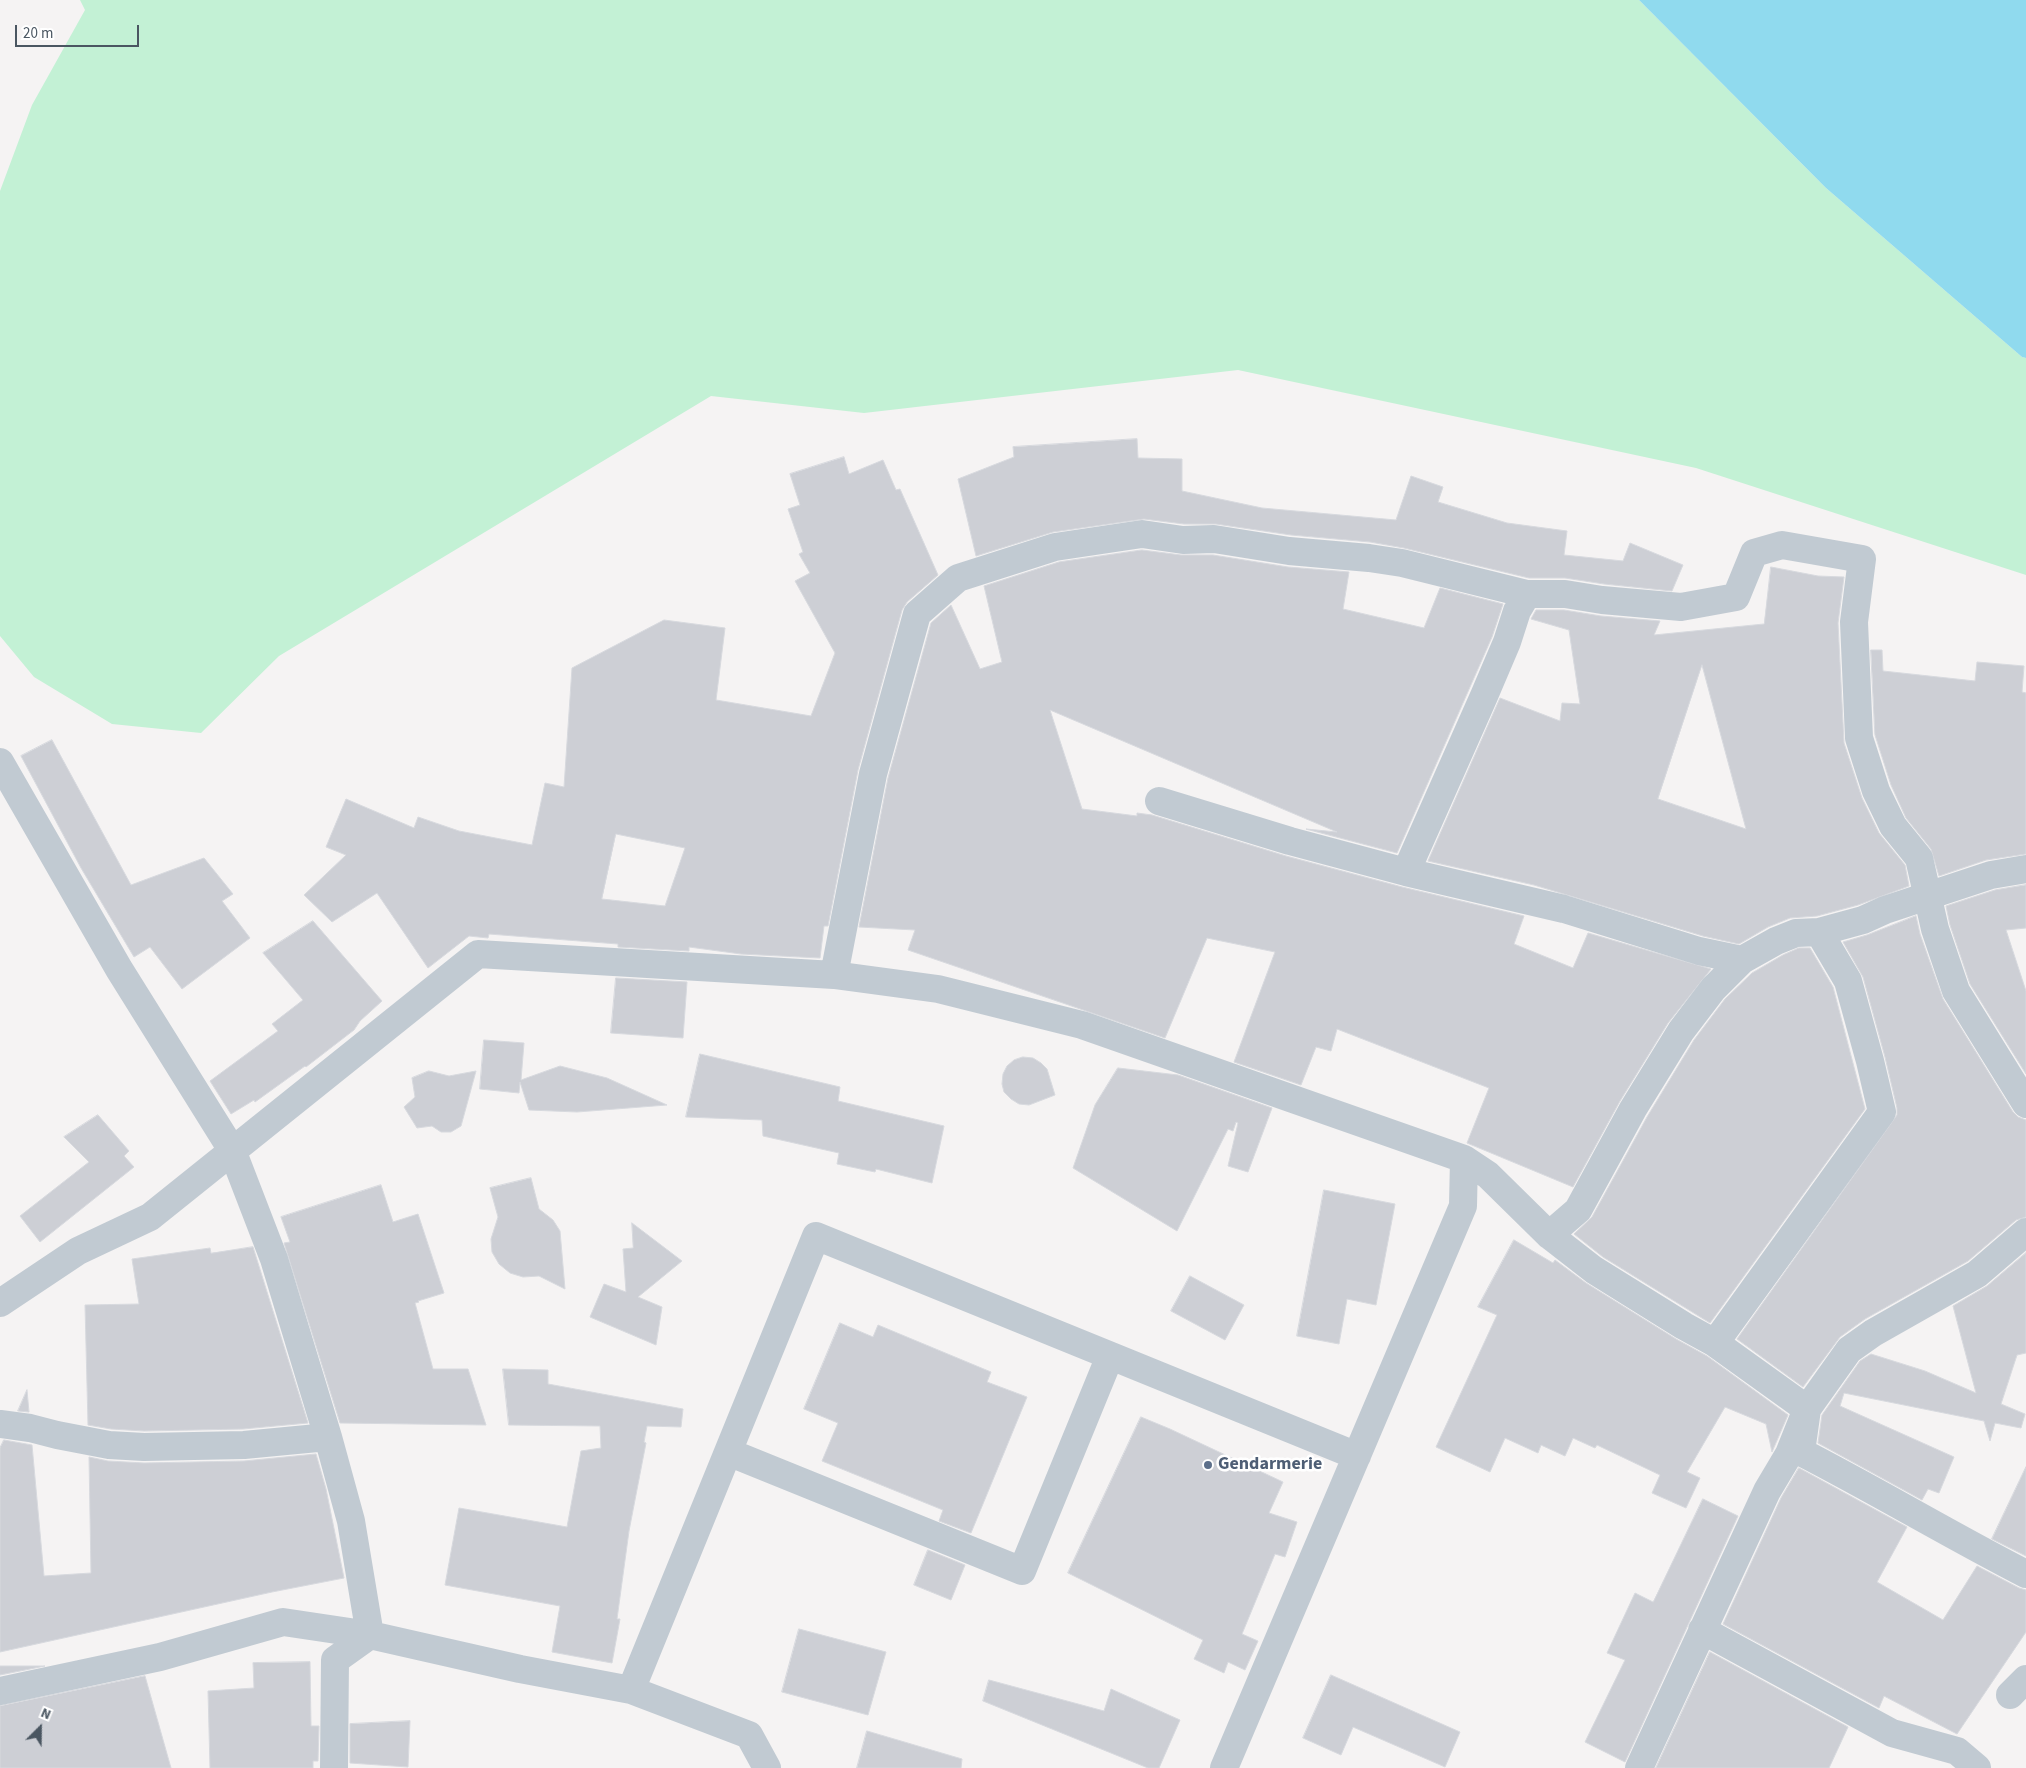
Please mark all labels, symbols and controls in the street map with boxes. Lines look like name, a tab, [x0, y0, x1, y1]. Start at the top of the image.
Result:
scale bar	[18, 15, 141, 47]
text: 20 m	[23, 23, 53, 44]
place label: Gendarmerie	[1218, 1454, 1322, 1476]
marker: Gendarmerie	[1202, 1459, 1214, 1471]
north arrow	[15, 1703, 65, 1753]
text: N	[38, 1703, 54, 1725]

